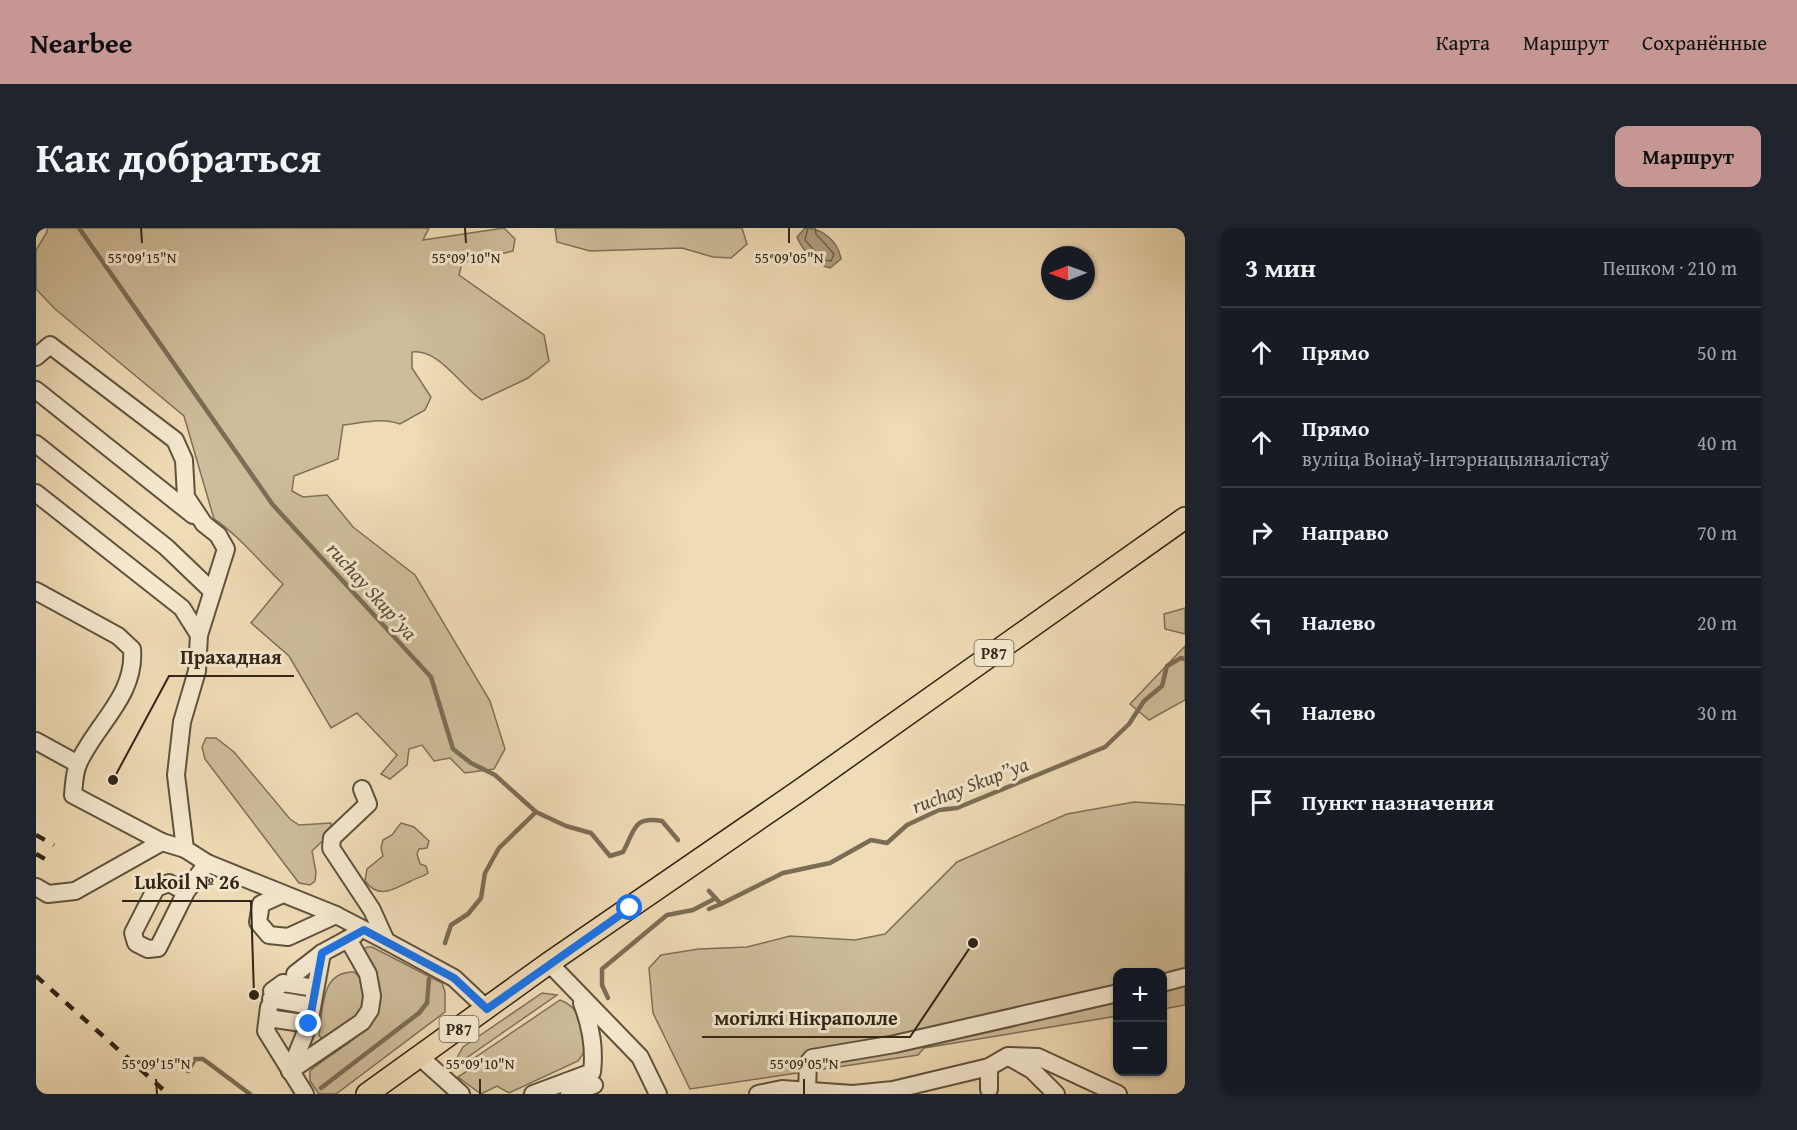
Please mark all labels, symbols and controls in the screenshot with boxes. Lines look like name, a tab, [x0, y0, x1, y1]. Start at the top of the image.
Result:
text: Nearbee	[30, 22, 133, 63]
text: Карта	[1436, 27, 1490, 58]
text: Маршрут	[1523, 27, 1609, 58]
text: Сохранённые	[1642, 27, 1767, 58]
text: Как добраться	[36, 126, 321, 187]
button: Маршрут	[1615, 126, 1761, 187]
north arrow	[1041, 246, 1095, 300]
text: 55°09'15"N	[108, 247, 177, 268]
text: 55°09'10"N	[432, 247, 501, 268]
text: 55°09'05"N	[755, 247, 824, 268]
text: 3 мин	[1245, 248, 1316, 287]
text: Пешком · 210 m	[1603, 253, 1737, 282]
icon: ahead	[1245, 336, 1278, 369]
text: Прямо	[1302, 336, 1369, 368]
text: 50 m	[1697, 338, 1737, 367]
text: Прямо	[1302, 412, 1369, 444]
icon: ahead	[1245, 426, 1278, 459]
text: 40 m	[1697, 428, 1737, 457]
text: вуліца Воінаў-Інтэрнацыяналістаў	[1302, 444, 1609, 473]
icon: right	[1245, 516, 1278, 549]
text: Направо	[1302, 516, 1389, 548]
text: 70 m	[1697, 518, 1737, 547]
water label: ruchay Skup’’ya	[321, 535, 425, 647]
icon: left	[1245, 606, 1278, 639]
text: Налево	[1302, 606, 1375, 638]
text: 20 m	[1697, 608, 1737, 637]
callout: Прахадная	[169, 638, 294, 676]
road number: Р87	[974, 640, 1014, 666]
text: Прахадная	[180, 642, 282, 671]
icon: left	[1245, 696, 1278, 729]
text: Налево	[1302, 696, 1375, 728]
text: 30 m	[1697, 698, 1737, 727]
water label: ruchay Skup’’ya	[907, 749, 1033, 820]
icon: arrive	[1245, 786, 1278, 819]
text: Пункт назначения	[1302, 786, 1494, 818]
callout: Lukoil № 26	[122, 863, 251, 901]
text: Lukoil № 26	[134, 867, 240, 896]
route start	[616, 894, 642, 920]
map controls	[1113, 968, 1167, 1076]
button: +	[1113, 968, 1167, 1022]
callout: могілкі Нікраполле	[702, 999, 910, 1037]
text: могілкі Нікраполле	[714, 1003, 898, 1032]
route end	[295, 1010, 321, 1036]
road number: Р87	[440, 1016, 478, 1042]
button: −	[1113, 1022, 1167, 1076]
text: 55°09'15"N	[122, 1053, 191, 1074]
text: 55°09'10"N	[446, 1053, 515, 1074]
text: 55°09'05"N	[770, 1053, 839, 1074]

